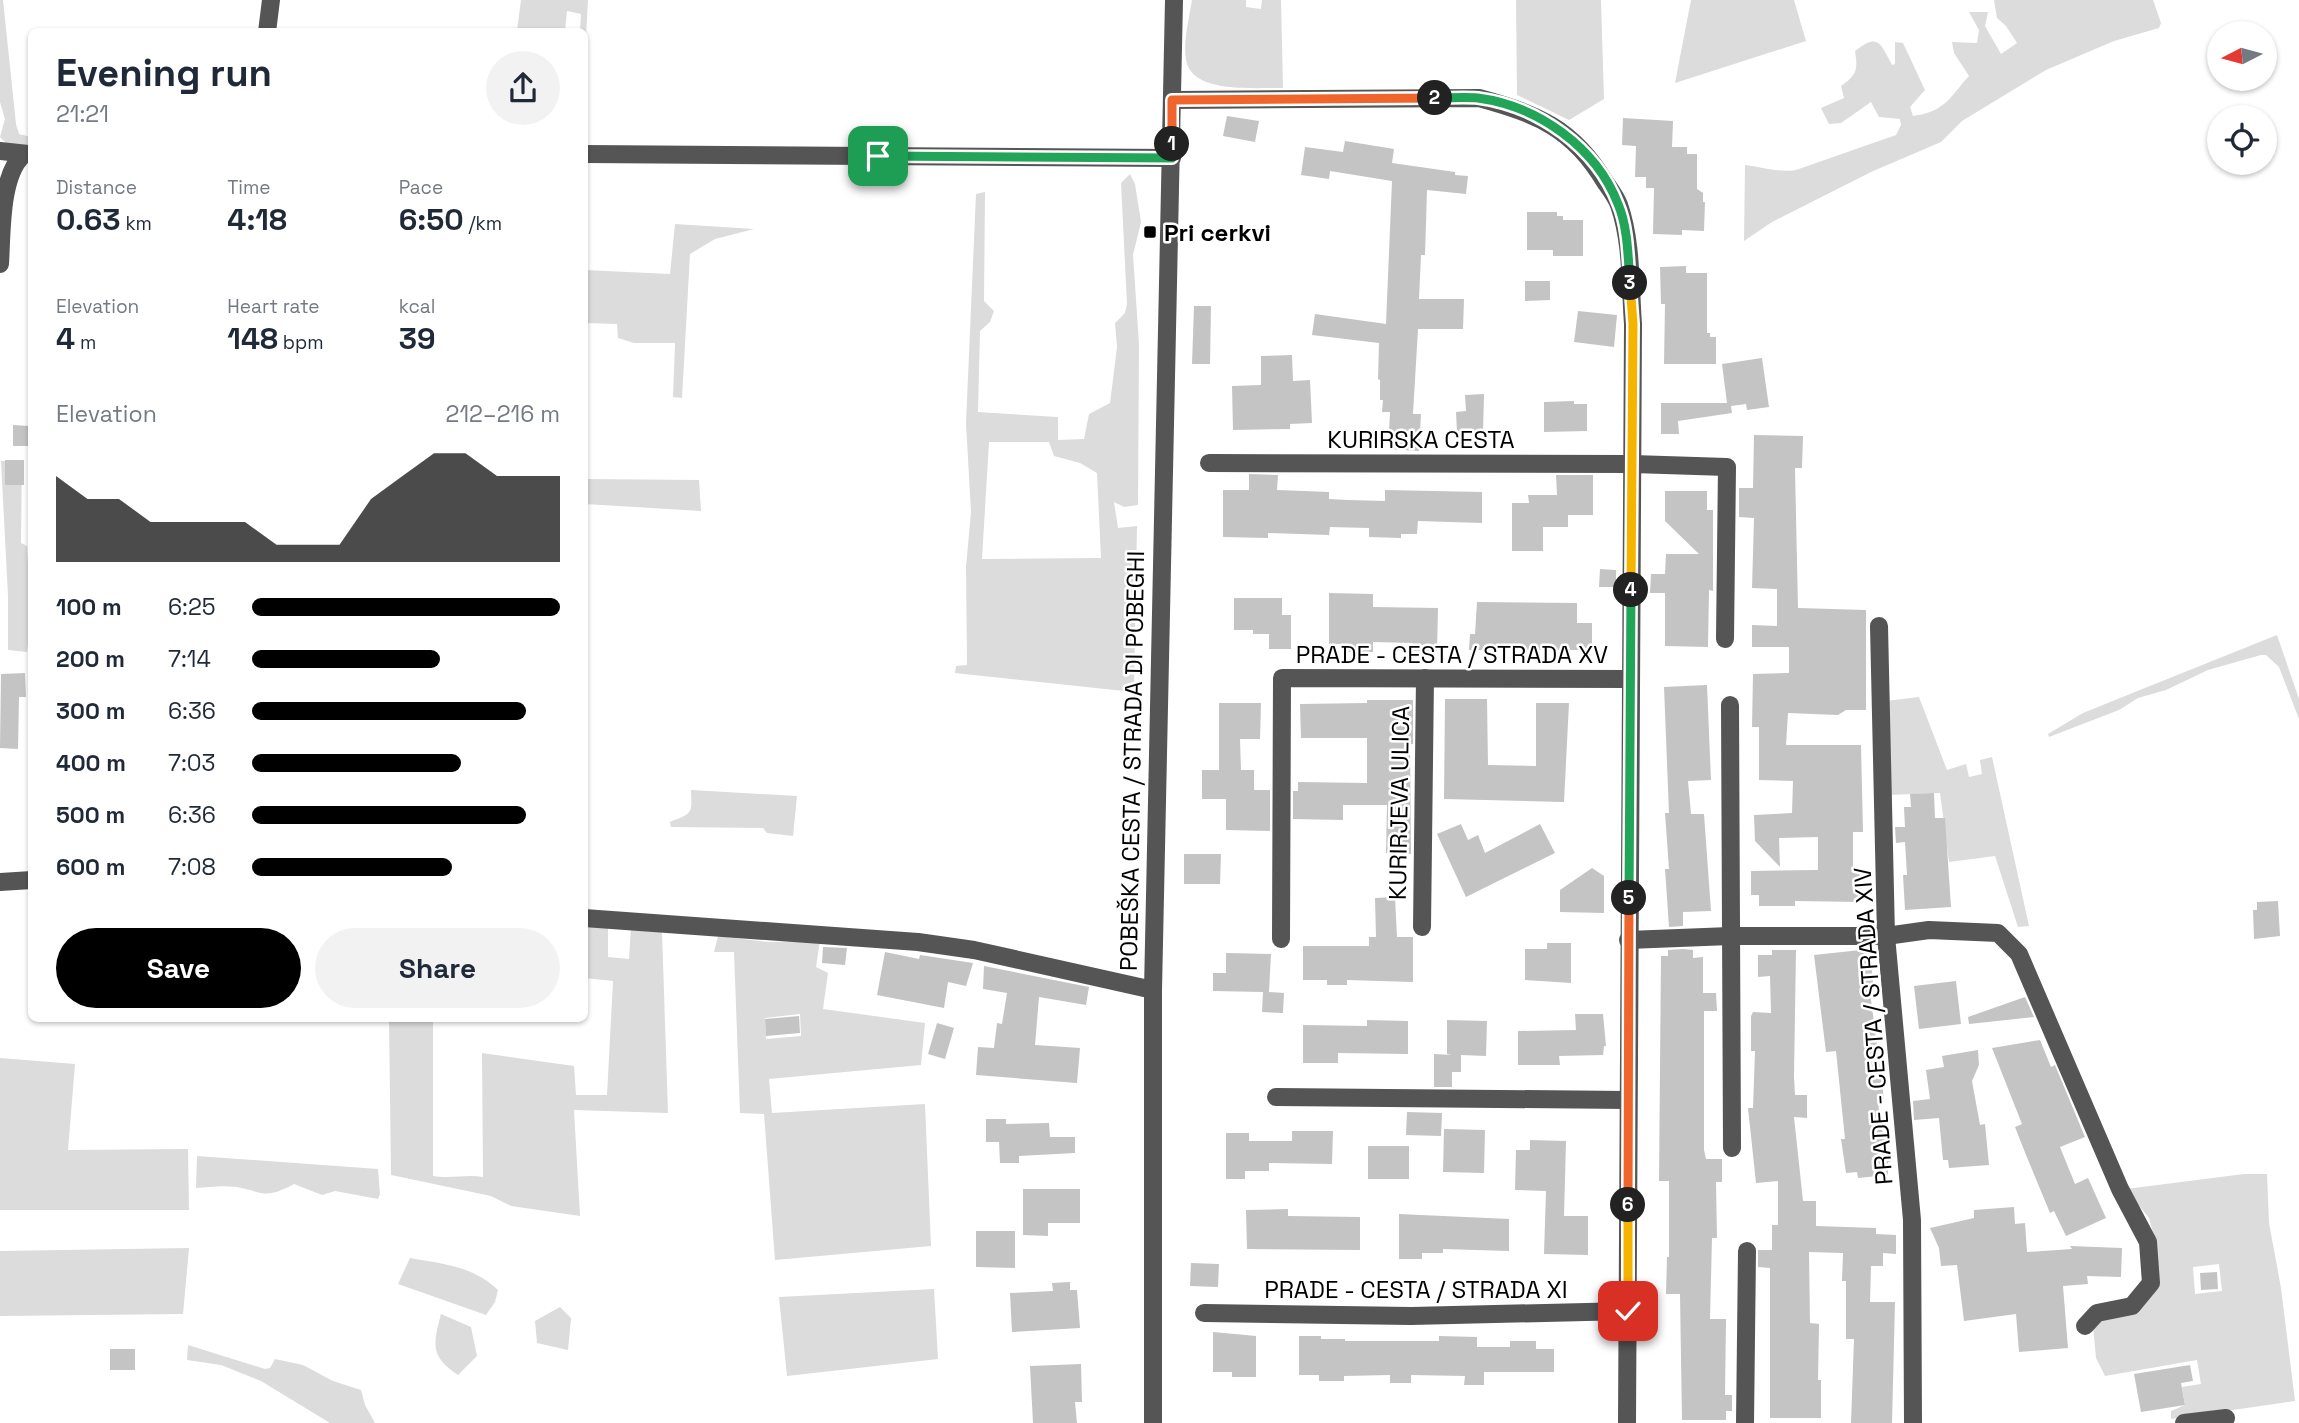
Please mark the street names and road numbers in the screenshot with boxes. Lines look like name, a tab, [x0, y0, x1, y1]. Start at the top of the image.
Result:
street label: KURIRSKA CESTA	[1327, 424, 1515, 455]
street label: POBEŠKA CESTA / STRADA DI POBEGHI	[1113, 551, 1151, 971]
street label: PRADE - CESTA / STRADA XV	[1296, 639, 1608, 670]
street label: KURIRJEVA ULICA	[1382, 706, 1416, 900]
street label: PRADE - CESTA / STRADA XIV	[1846, 866, 1900, 1186]
street label: PRADE - CESTA / STRADA XI	[1264, 1274, 1568, 1305]

